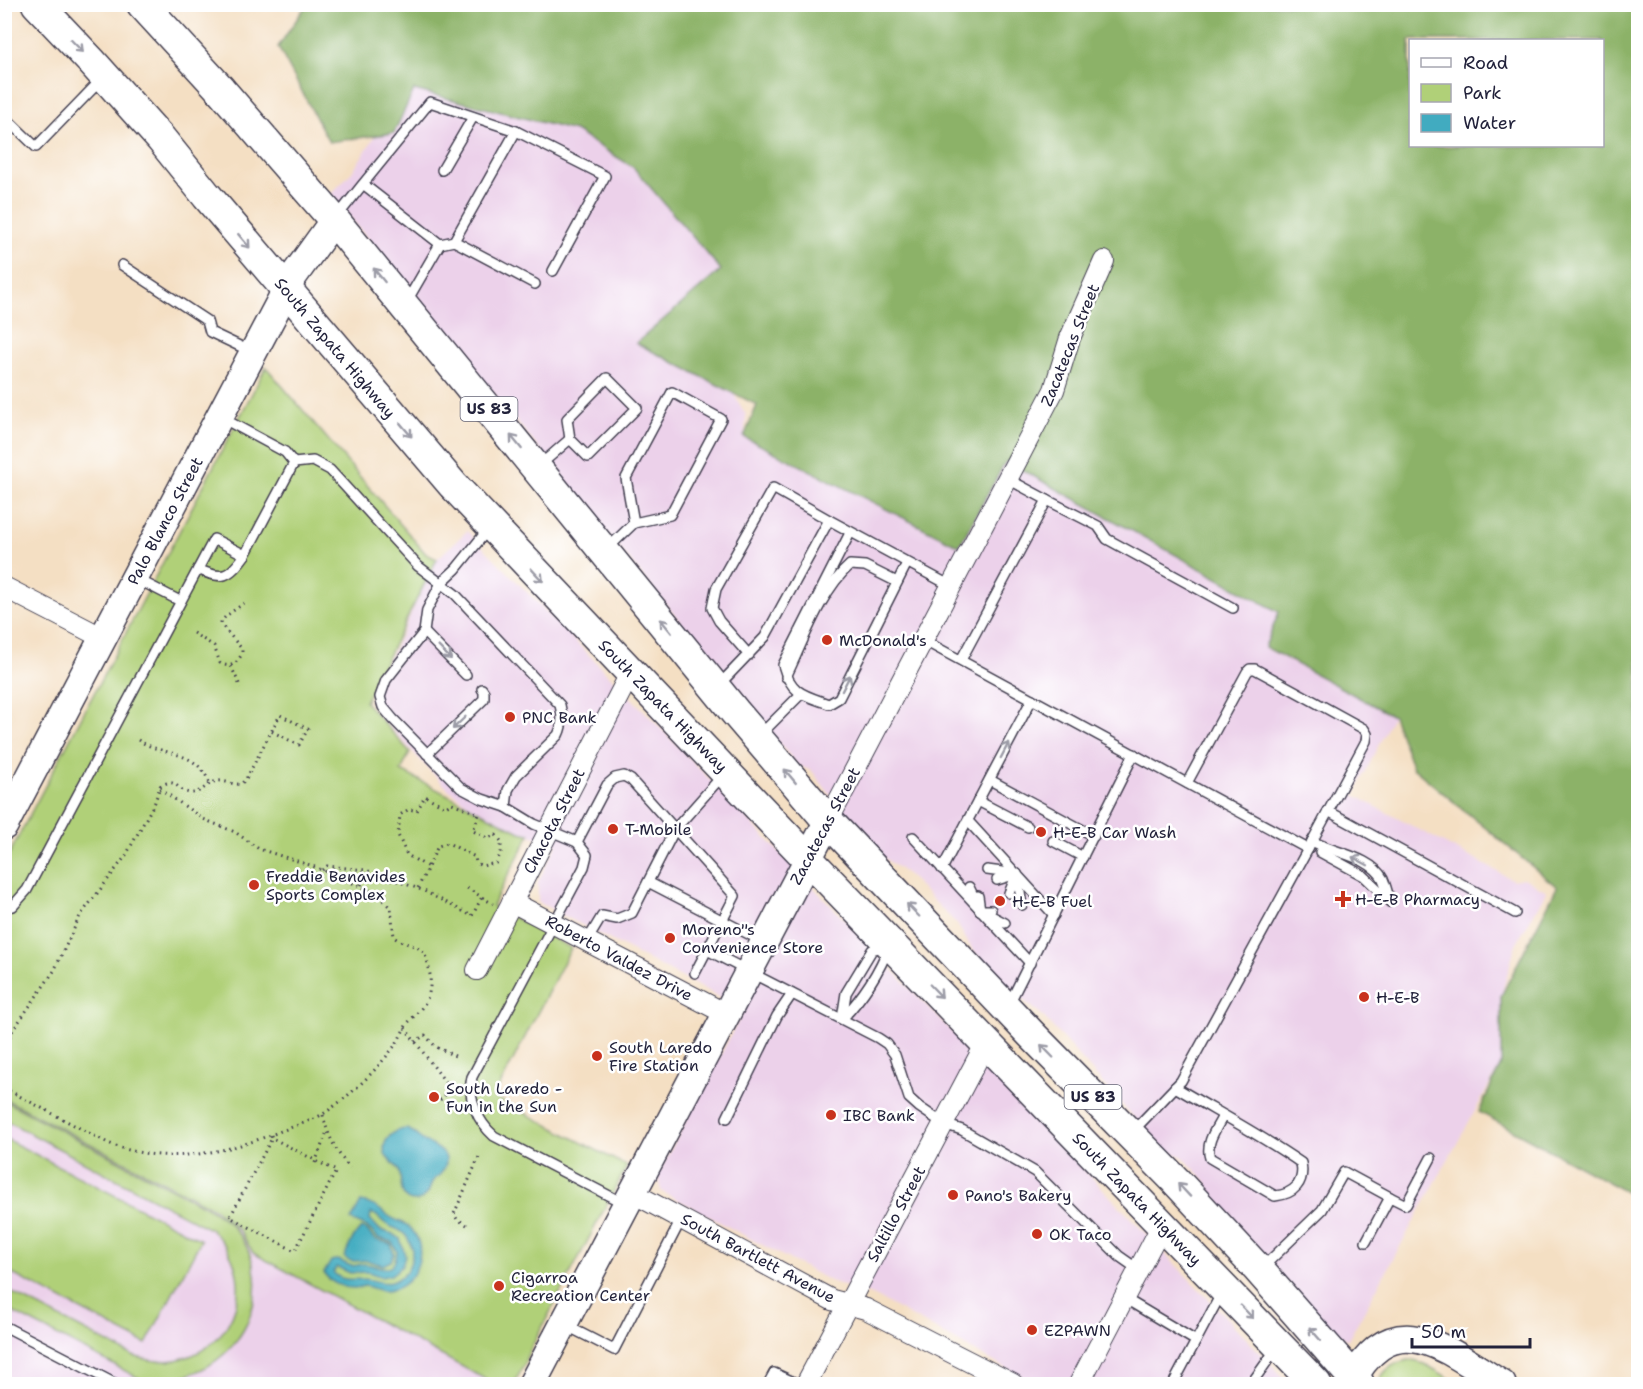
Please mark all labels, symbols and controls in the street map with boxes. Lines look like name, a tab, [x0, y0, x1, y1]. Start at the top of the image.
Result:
one-way arrow	[70, 39, 85, 54]
legend	[1409, 39, 1604, 147]
text: Road	[1463, 51, 1508, 75]
text: Park	[1463, 81, 1502, 105]
text: Water	[1463, 111, 1516, 135]
one-way arrow	[238, 233, 251, 249]
one-way arrow	[373, 267, 386, 283]
street label: South Zapata Highway	[270, 273, 400, 423]
street label: Zacatecas Street	[1036, 281, 1104, 409]
road number: US 83	[460, 397, 518, 421]
one-way arrow	[399, 422, 413, 437]
one-way arrow	[509, 435, 523, 450]
street label: Palo Blanco Street	[122, 453, 208, 589]
one-way arrow	[530, 567, 544, 582]
one-way arrow	[659, 619, 673, 634]
place label: McDonald's	[839, 630, 927, 651]
marker: McDonald's	[820, 633, 834, 647]
street label: South Zapata Highway	[594, 635, 732, 777]
one-way arrow	[438, 646, 453, 661]
one-way arrow	[841, 675, 852, 693]
place label: PNC Bank	[522, 707, 597, 728]
marker: PNC Bank	[503, 710, 517, 724]
one-way arrow	[452, 715, 467, 730]
one-way arrow	[1000, 742, 1011, 760]
street label: Zacatecas Street	[785, 764, 865, 888]
street label: Chacota Street	[518, 765, 590, 877]
one-way arrow	[783, 769, 797, 784]
place label: T-Mobile	[625, 819, 691, 840]
marker: T-Mobile	[606, 822, 620, 836]
place label: H-E-B Car Wash	[1053, 822, 1177, 843]
marker: H-E-B Car Wash	[1034, 825, 1048, 839]
one-way arrow	[1352, 855, 1370, 866]
place label: Freddie Benavides Sports Complex	[266, 866, 406, 905]
marker: Freddie Benavides Sports Complex	[247, 878, 261, 892]
place label: H-E-B Pharmacy	[1355, 889, 1480, 910]
place label: H-E-B Fuel	[1012, 891, 1092, 912]
marker: H-E-B Pharmacy	[1336, 892, 1350, 906]
marker: H-E-B Fuel	[993, 894, 1007, 908]
one-way arrow	[905, 902, 920, 917]
street label: Roberto Valdez Drive	[542, 910, 696, 1006]
place label: Moreno"s Convenience Store	[682, 919, 823, 958]
marker: Moreno"s Convenience Store	[663, 931, 677, 945]
one-way arrow	[929, 984, 944, 999]
place label: H-E-B	[1376, 987, 1419, 1008]
marker: H-E-B	[1357, 990, 1371, 1004]
place label: South Laredo Fire Station	[609, 1037, 712, 1076]
one-way arrow	[1040, 1043, 1055, 1058]
marker: South Laredo Fire Station	[590, 1049, 604, 1063]
place label: South Laredo - Fun in the Sun	[446, 1078, 562, 1117]
road number: US 83	[1064, 1085, 1122, 1109]
marker: South Laredo - Fun in the Sun	[427, 1090, 441, 1104]
place label: IBC Bank	[843, 1105, 915, 1126]
marker: IBC Bank	[824, 1108, 838, 1122]
street label: South Zapata Highway	[1068, 1128, 1206, 1270]
street label: Saltillo Street	[862, 1162, 930, 1266]
one-way arrow	[1177, 1183, 1191, 1198]
place label: Pano's Bakery	[965, 1185, 1071, 1206]
marker: Pano's Bakery	[946, 1188, 960, 1202]
street label: South Bartlett Avenue	[677, 1208, 839, 1308]
place label: OK Taco	[1049, 1224, 1112, 1245]
marker: OK Taco	[1030, 1227, 1044, 1241]
place label: Cigarroa Recreation Center	[511, 1267, 650, 1306]
marker: Cigarroa Recreation Center	[492, 1279, 506, 1293]
one-way arrow	[1240, 1305, 1255, 1320]
scale bar	[1412, 1311, 1530, 1349]
place label: EZPAWN	[1044, 1320, 1111, 1341]
text: 50 m	[1421, 1320, 1466, 1344]
marker: EZPAWN	[1025, 1323, 1039, 1337]
one-way arrow	[1308, 1327, 1322, 1342]

